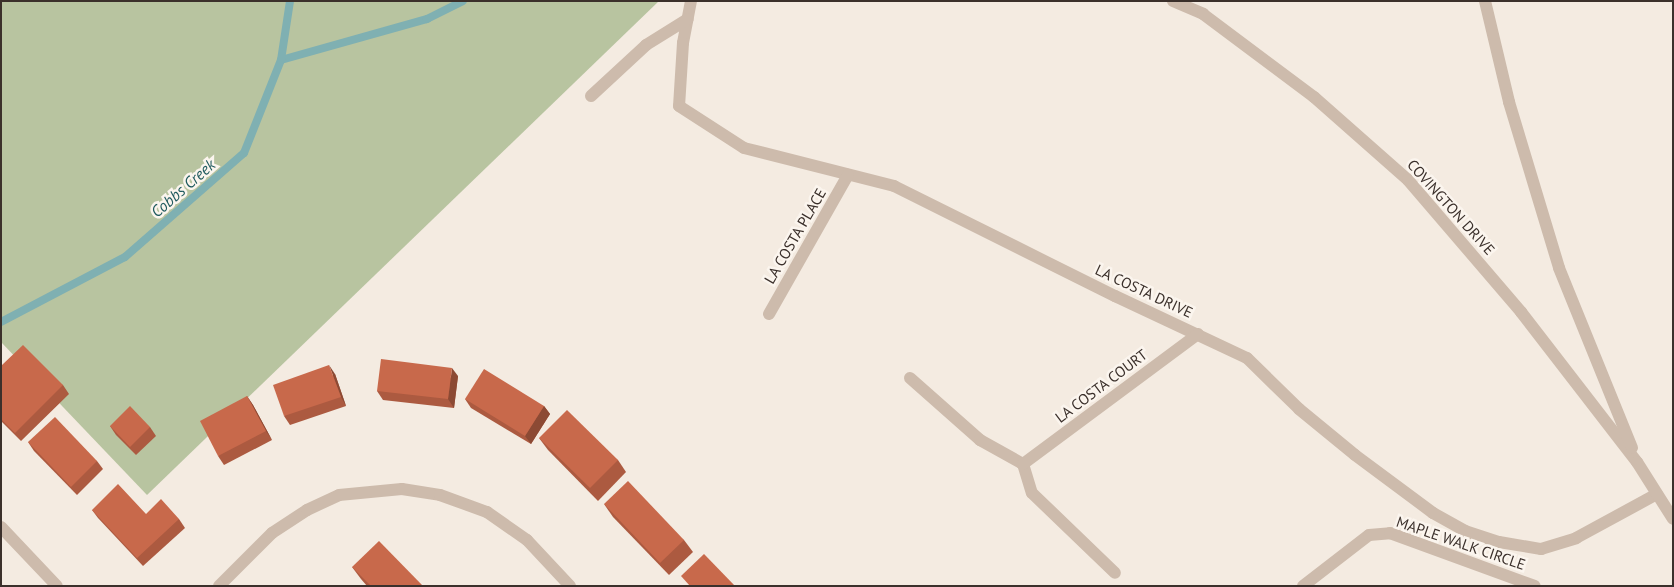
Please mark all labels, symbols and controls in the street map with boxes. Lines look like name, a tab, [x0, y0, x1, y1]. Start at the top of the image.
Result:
water label: Cobbs Creek	[147, 155, 219, 221]
street label: COVINGTON DRIVE	[1404, 156, 1498, 258]
street label: LA COSTA PLACE	[760, 185, 830, 287]
street label: LA COSTA DRIVE	[1092, 260, 1196, 322]
street label: LA COSTA COURT	[1051, 345, 1151, 427]
street label: MAPLE WALK CIRCLE	[1394, 512, 1528, 574]

